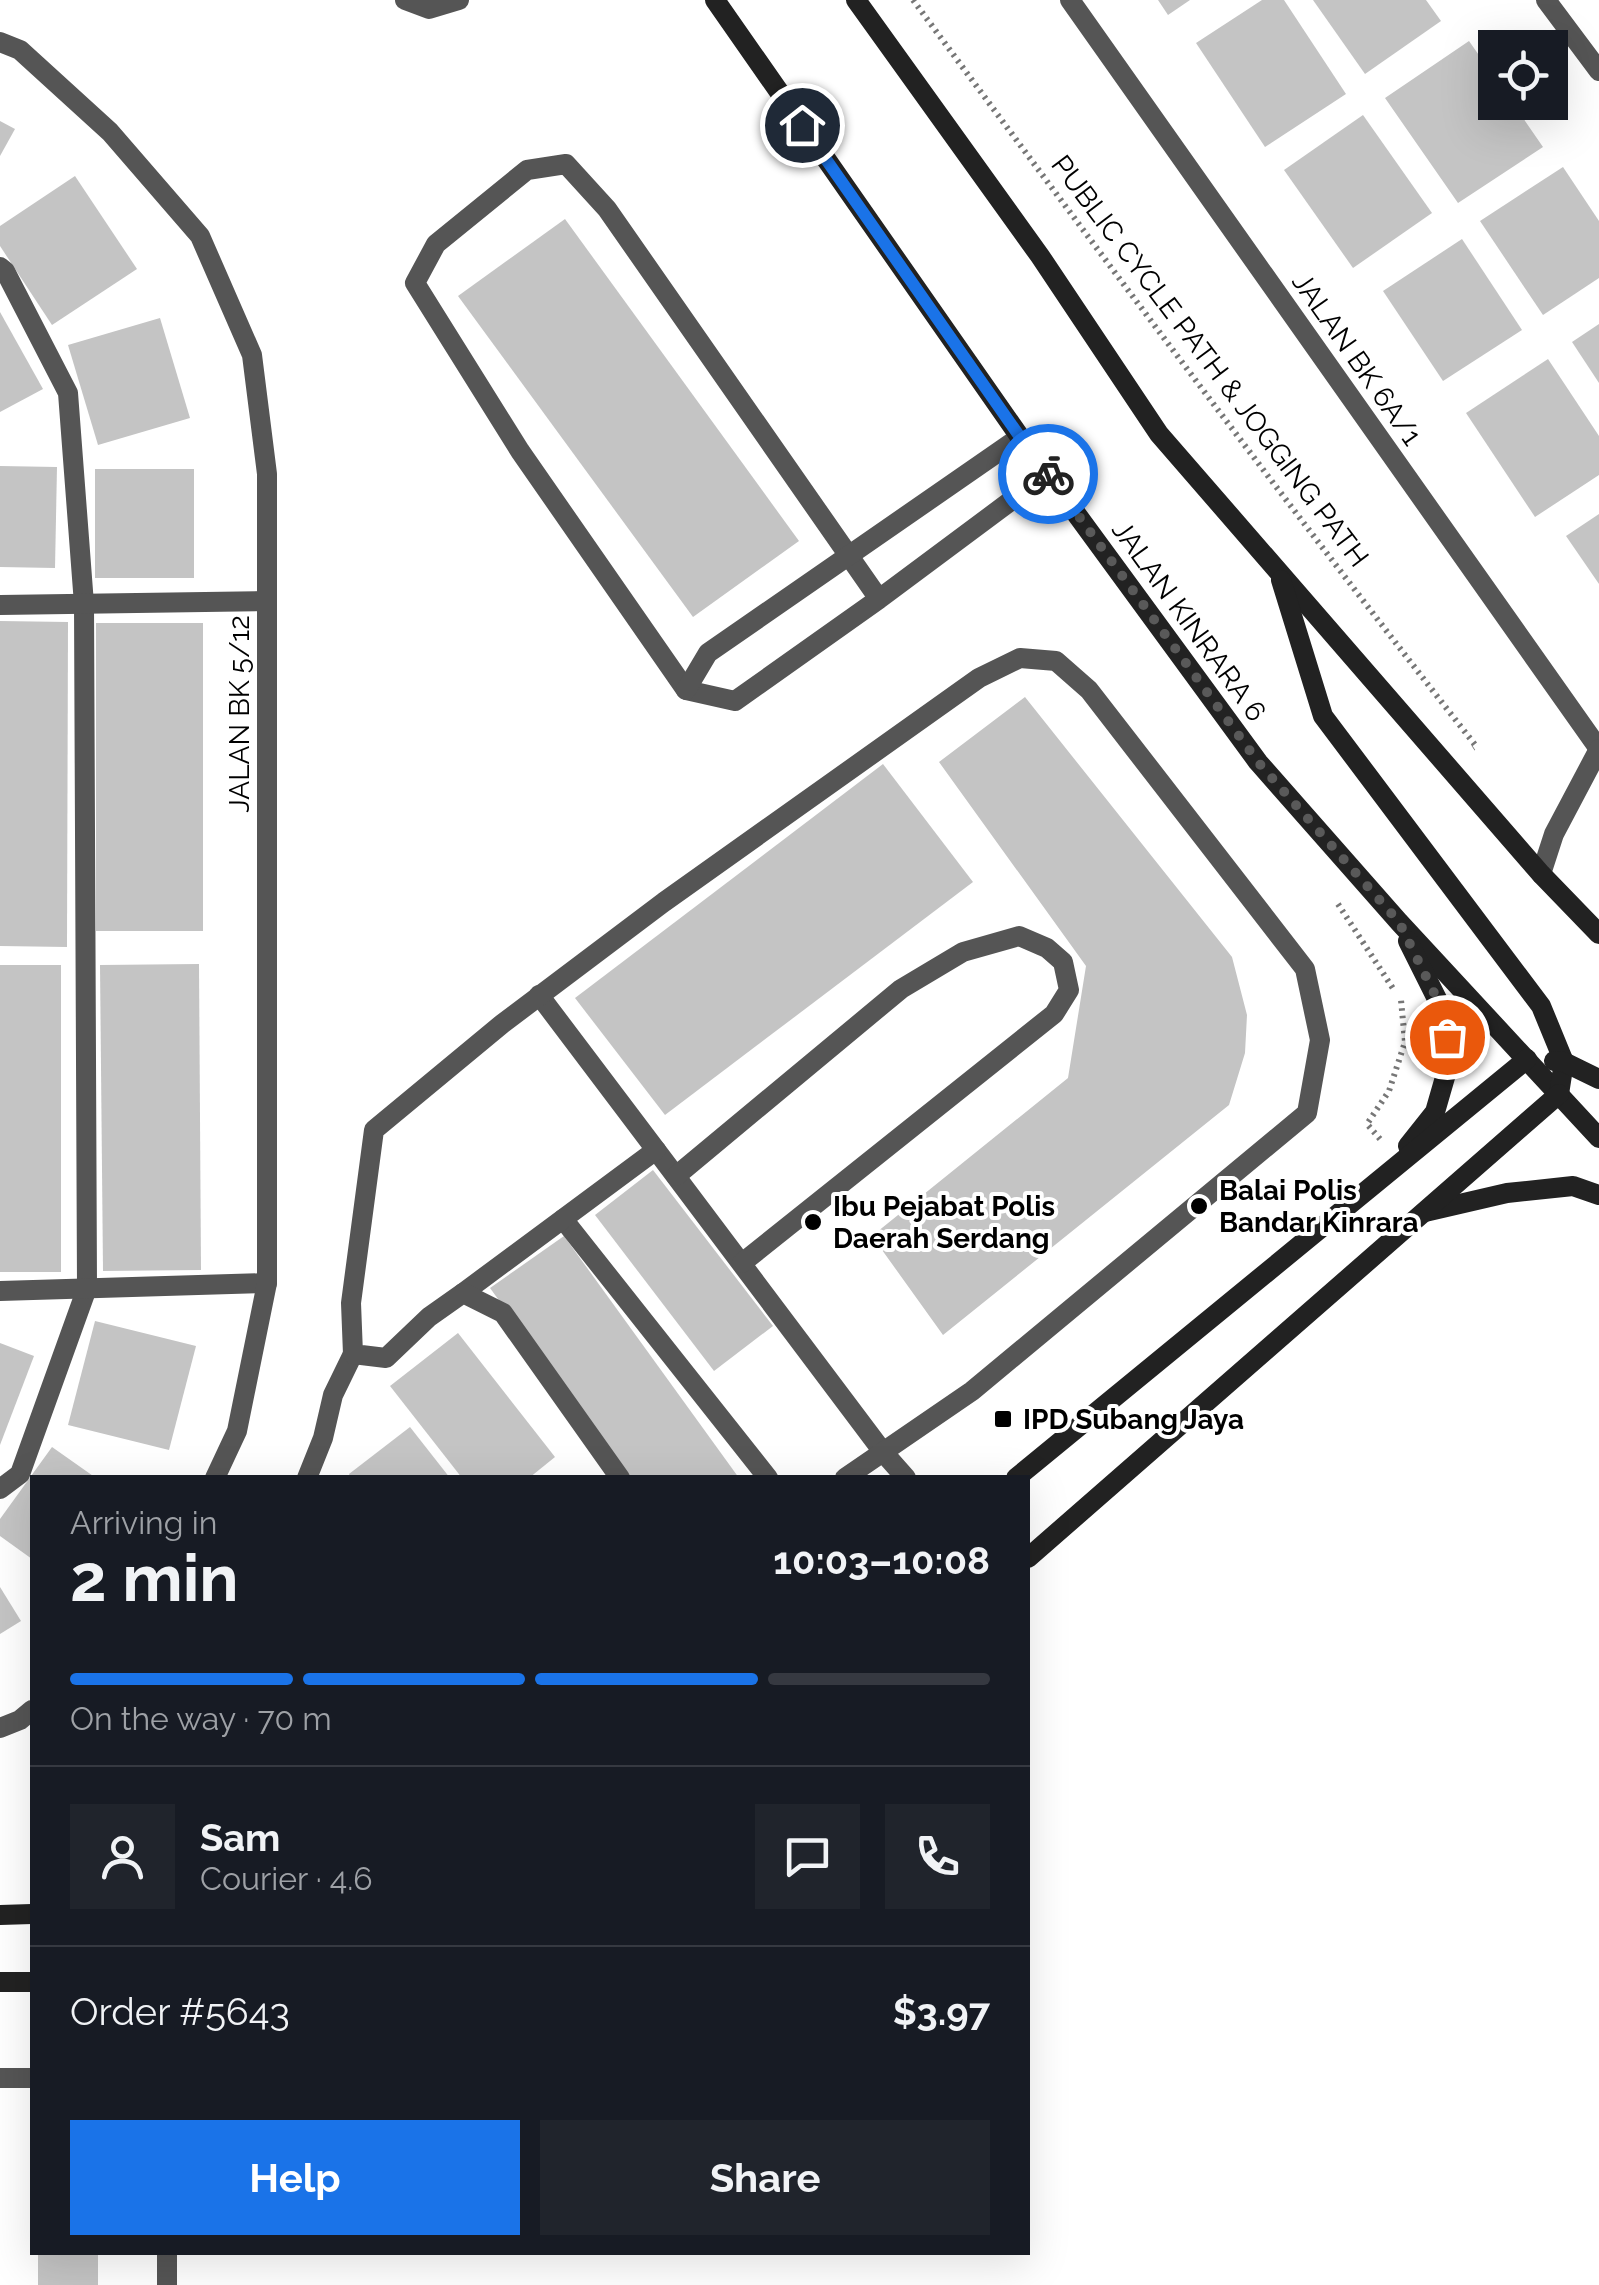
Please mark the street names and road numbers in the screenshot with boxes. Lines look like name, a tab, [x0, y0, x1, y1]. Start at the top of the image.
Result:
street label: PUBLIC CYCLE PATH & JOGGING PATH	[1044, 149, 1376, 573]
street label: JALAN BK 6A/1	[1285, 266, 1429, 452]
street label: JALAN KINRARA 6	[1105, 514, 1273, 728]
street label: JALAN BK 5/12	[223, 615, 256, 813]

